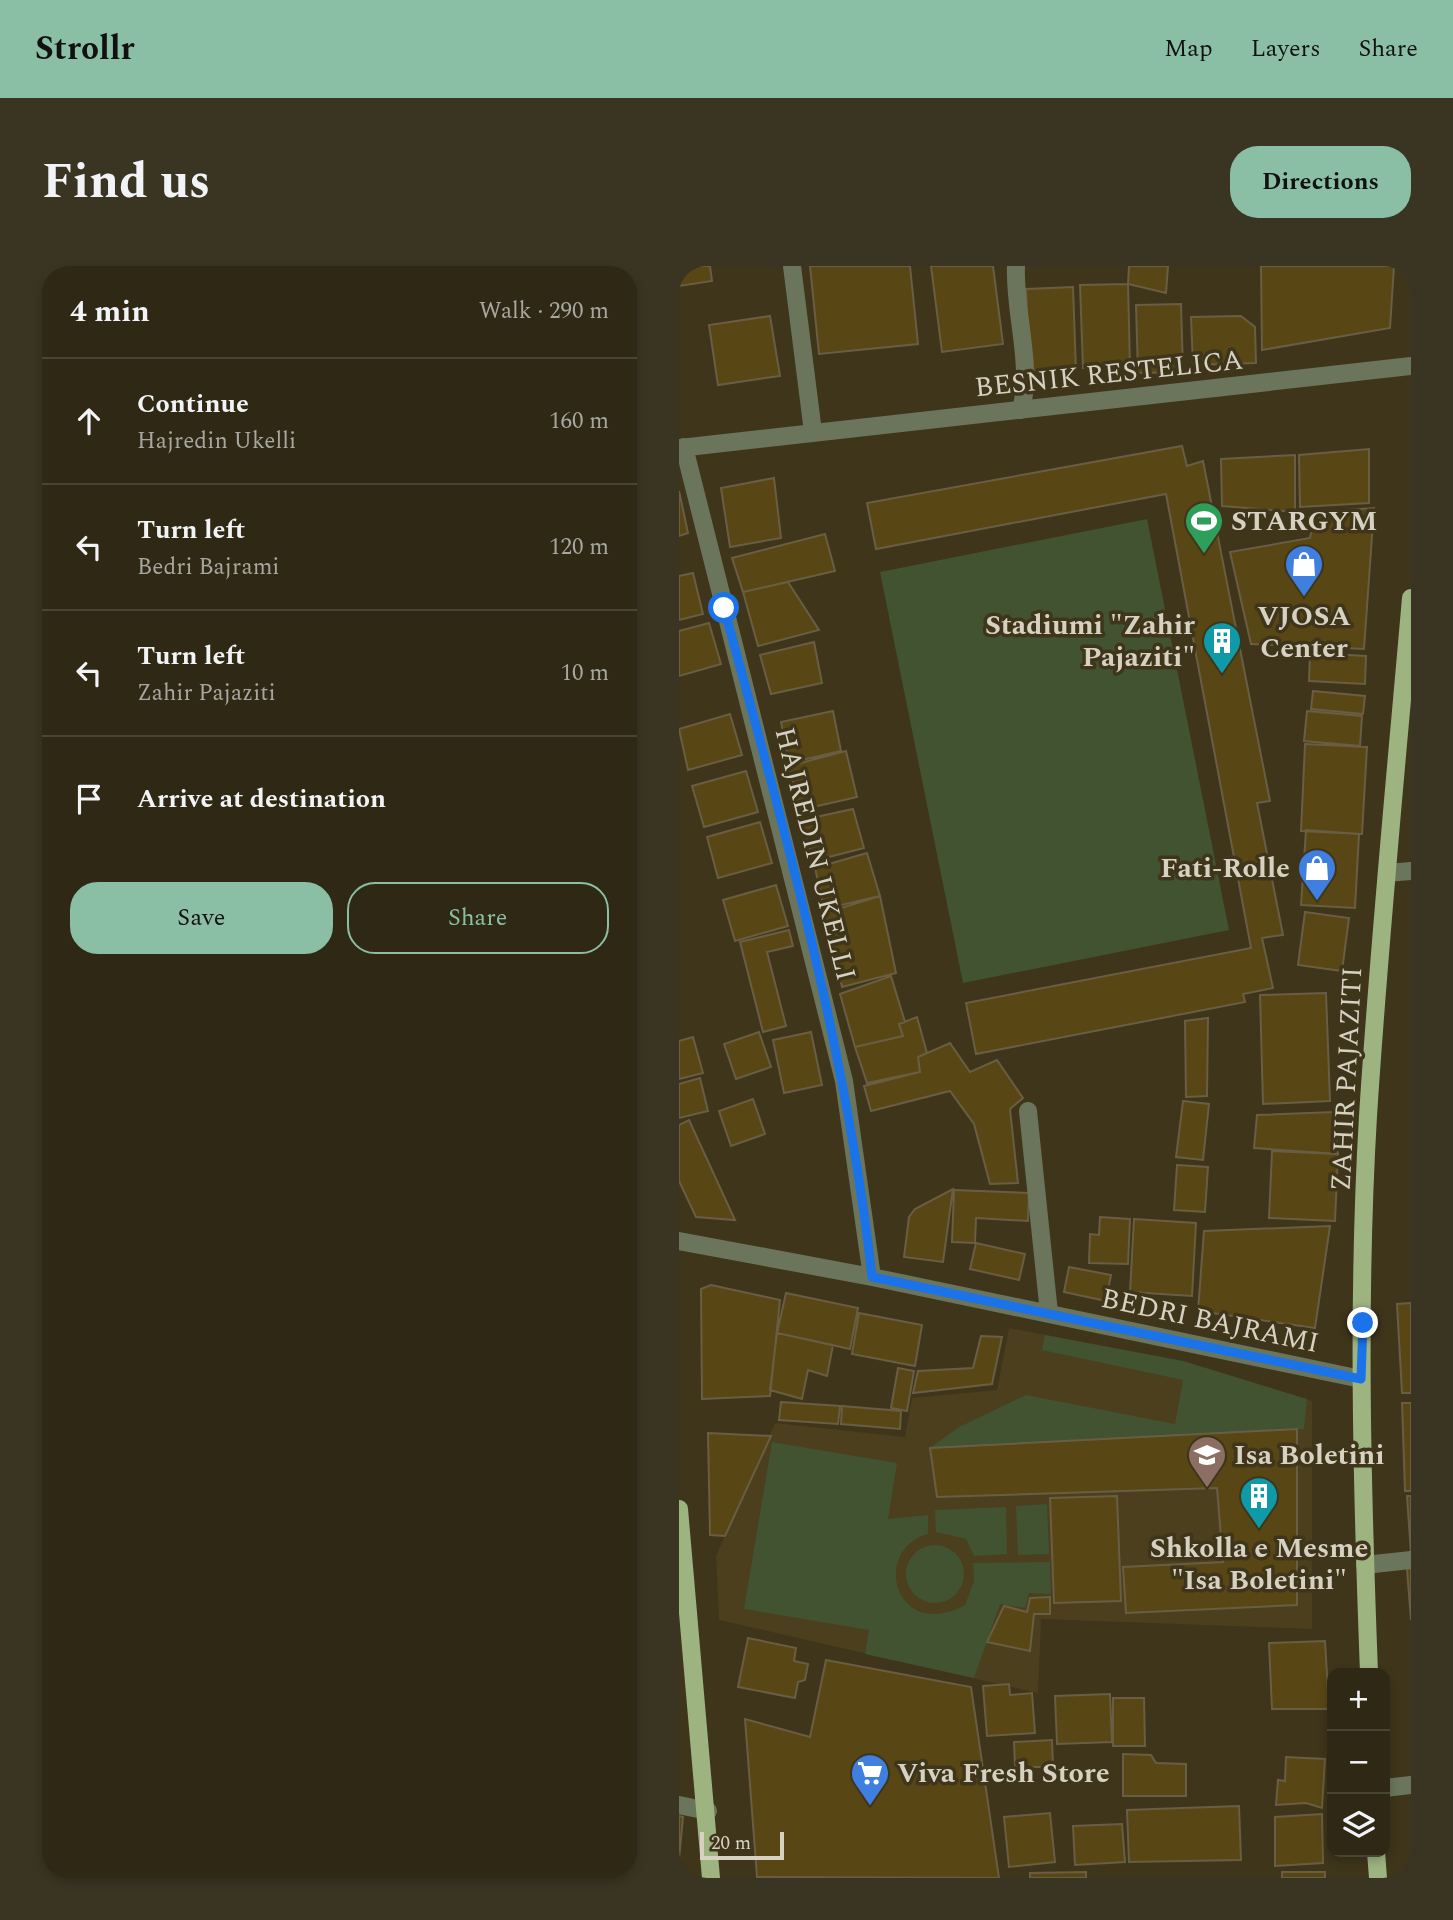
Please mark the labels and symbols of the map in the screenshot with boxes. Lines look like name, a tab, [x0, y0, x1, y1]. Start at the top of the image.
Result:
street label: BESNIK RESTELICA	[973, 339, 1245, 409]
sports icon: STARGYM	[1183, 500, 1225, 555]
place label: STARGYM	[1231, 500, 1377, 543]
shop icon: VJOSA Center	[1283, 543, 1325, 598]
route start	[708, 592, 739, 623]
place label: VJOSA Center	[1257, 595, 1351, 670]
place label: Stadiumi "Zahir Pajaziti"	[985, 604, 1195, 679]
building icon: Stadiumi "Zahir Pajaziti"	[1201, 620, 1243, 675]
street label: HAJREDIN UKELLI	[763, 723, 867, 985]
place label: Fati-Rolle	[1160, 847, 1290, 890]
shop icon: Fati-Rolle	[1296, 847, 1338, 902]
street label: ZAHIR PAJAZITI	[1320, 966, 1374, 1192]
street label: BEDRI BAJRAMI	[1097, 1277, 1323, 1365]
route end	[1347, 1307, 1378, 1338]
school or university icon: Isa Boletini	[1186, 1434, 1228, 1489]
place label: Isa Boletini	[1234, 1434, 1384, 1477]
building icon: Shkolla e Mesme "Isa Boletini"	[1238, 1475, 1280, 1530]
place label: Shkolla e Mesme "Isa Boletini"	[1150, 1527, 1368, 1602]
supermarket icon: Viva Fresh Store	[849, 1752, 891, 1807]
place label: Viva Fresh Store	[897, 1752, 1110, 1795]
scale bar	[700, 1829, 784, 1861]

